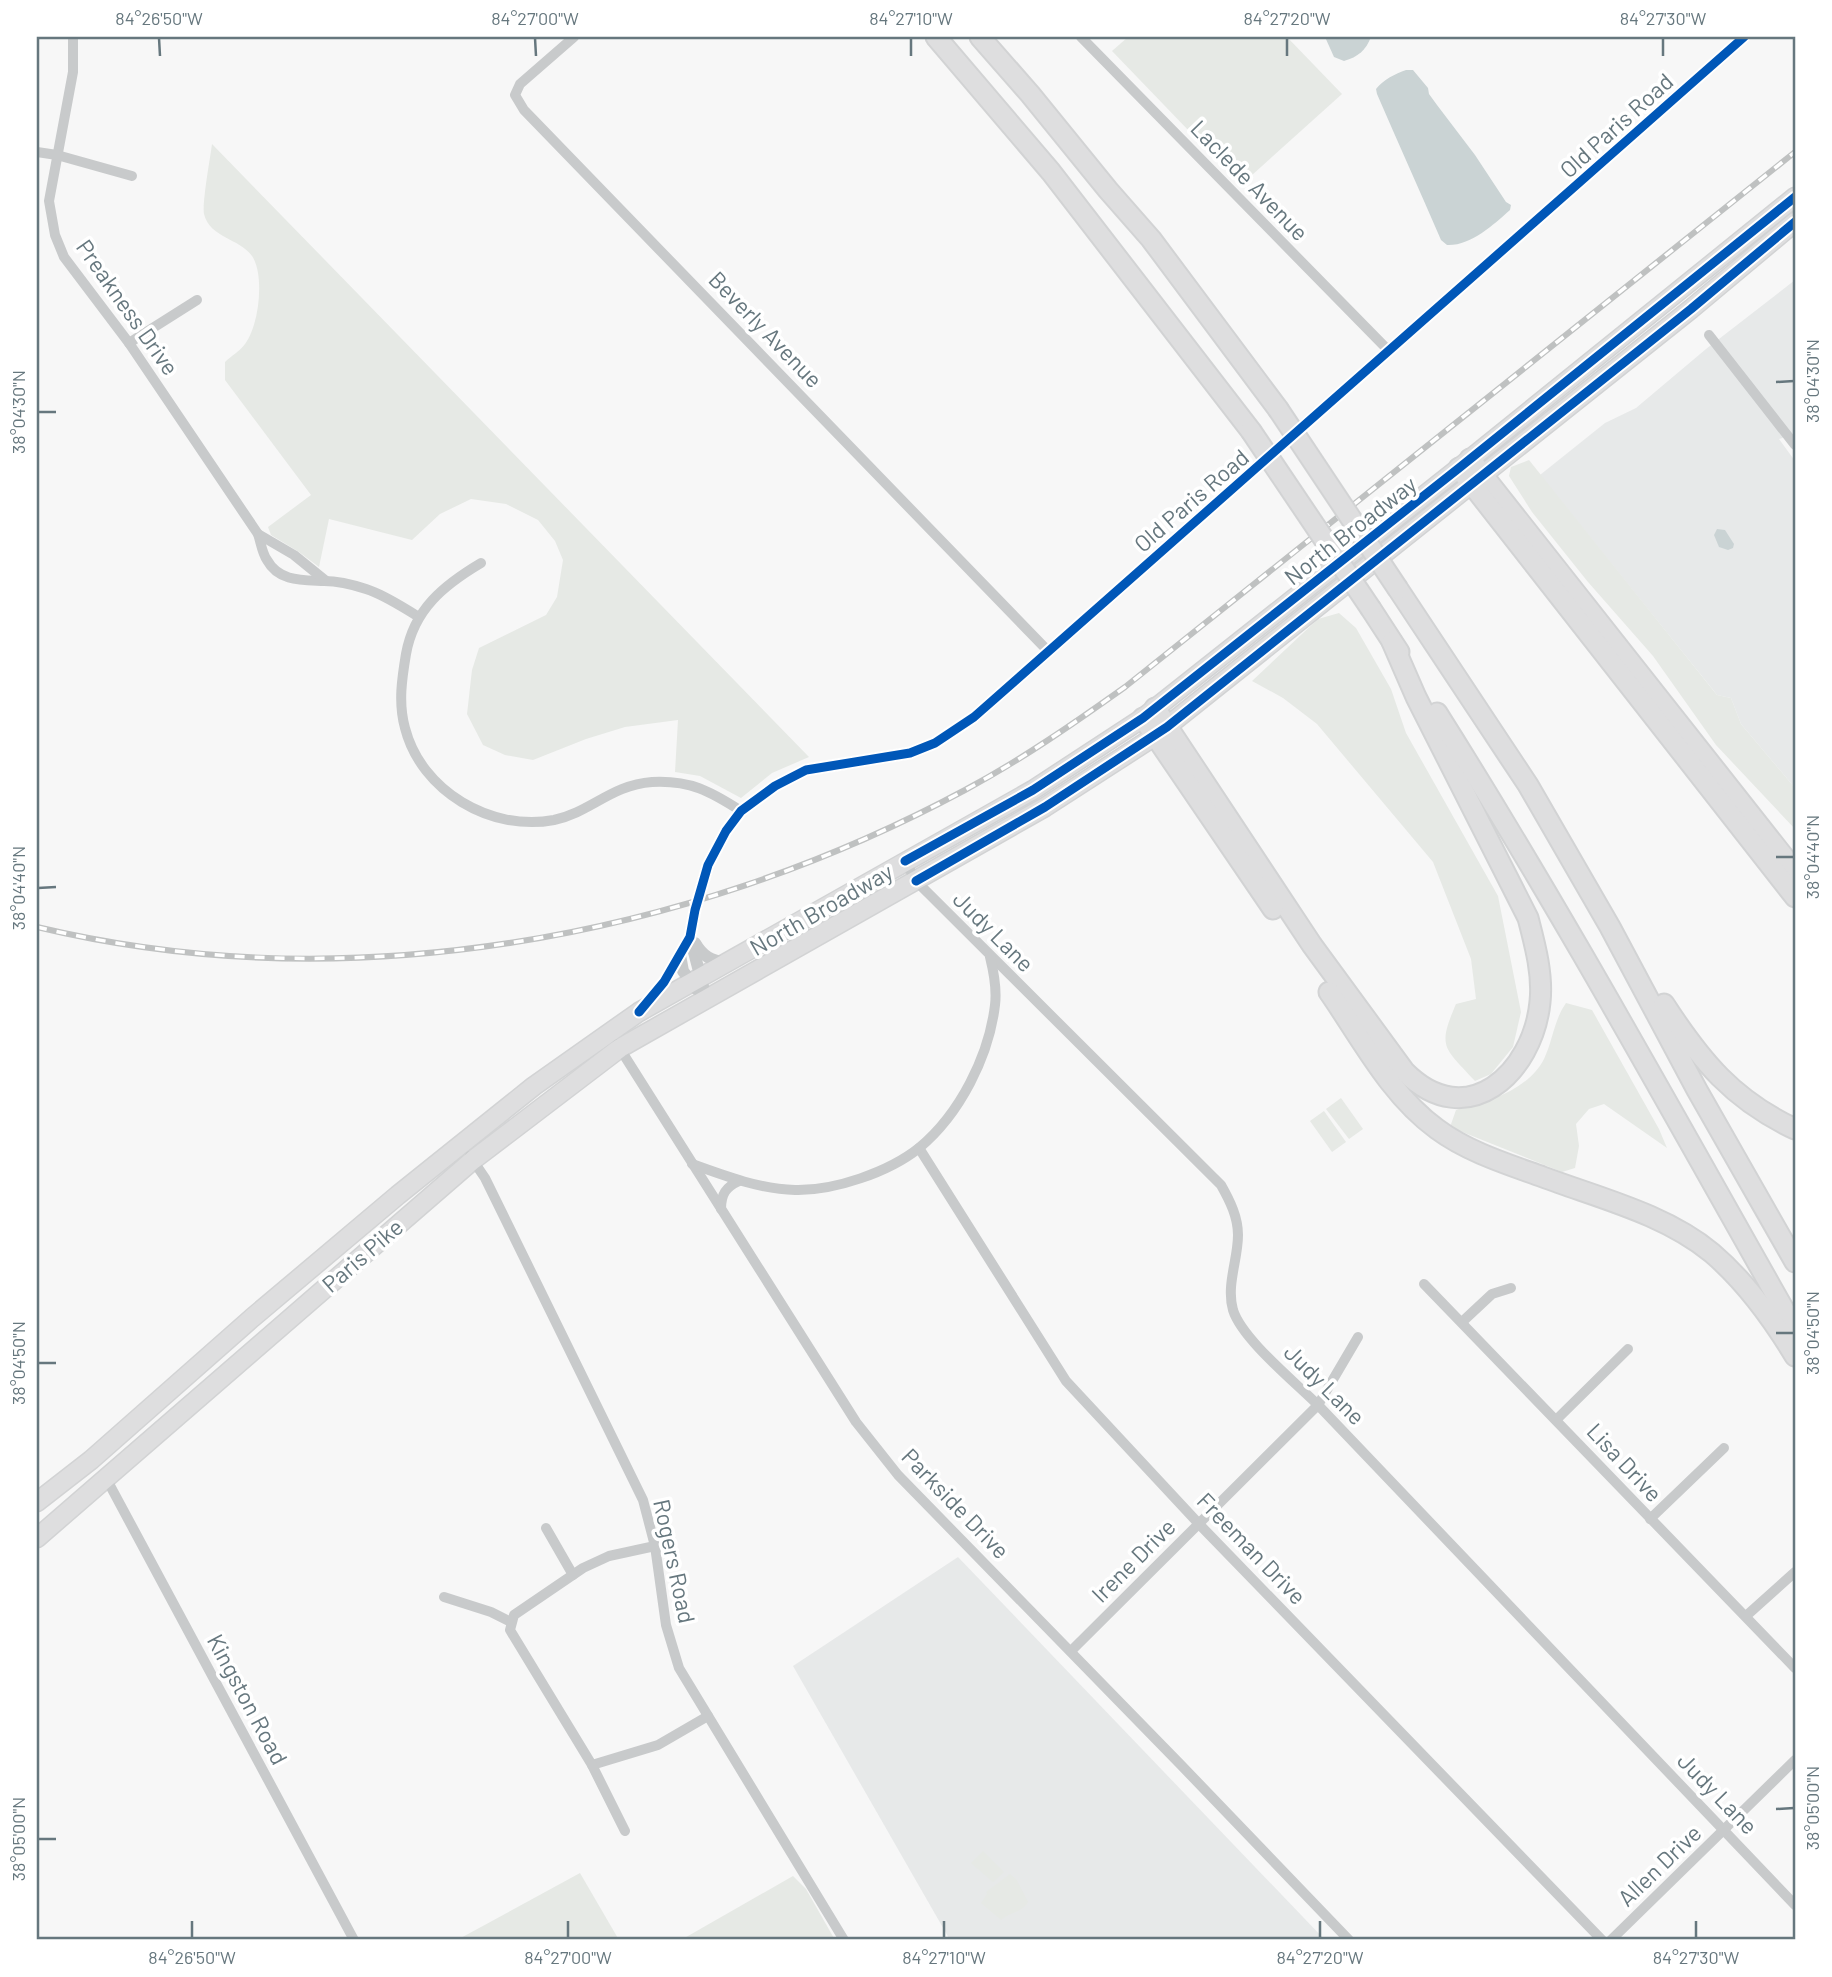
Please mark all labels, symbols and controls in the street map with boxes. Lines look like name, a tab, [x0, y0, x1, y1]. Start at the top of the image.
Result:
text: 84°26'50"W	[115, 7, 203, 29]
text: 84°27'00"W	[491, 7, 579, 29]
text: 84°27'10"W	[869, 7, 953, 29]
text: 84°27'20"W	[1243, 7, 1331, 29]
text: 84°27'30"W	[1620, 7, 1707, 29]
street label: Old Paris Road	[1554, 67, 1678, 183]
street label: Laclede Avenue	[1185, 114, 1315, 246]
street label: Preakness Drive	[71, 234, 185, 380]
street label: Beverly Avenue	[703, 265, 829, 393]
text: 38°04'30"N	[1801, 339, 1823, 423]
text: 38°04'30"N	[7, 370, 29, 454]
street label: Old Paris Road	[1128, 443, 1254, 557]
street label: North Broadway	[1278, 469, 1422, 590]
text: 38°04'40"N	[1801, 815, 1823, 899]
text: 38°04'40"N	[7, 846, 29, 930]
street label: North Broadway	[745, 857, 898, 961]
street label: Judy Lane	[948, 885, 1040, 977]
street label: Paris Pike	[316, 1212, 408, 1298]
text: 38°04'50"N	[1801, 1291, 1823, 1375]
text: 38°04'50"N	[7, 1321, 29, 1405]
street label: Judy Lane	[1279, 1338, 1371, 1430]
street label: Lisa Drive	[1581, 1417, 1669, 1507]
street label: Parkside Drive	[896, 1442, 1016, 1564]
street label: Freeman Drive	[1192, 1486, 1312, 1610]
street label: Rogers Road	[648, 1496, 702, 1626]
street label: Irene Drive	[1085, 1512, 1181, 1608]
street label: Kingston Road	[202, 1629, 294, 1769]
street label: Judy Lane	[1672, 1746, 1764, 1840]
text: 38°05'00"N	[1801, 1766, 1823, 1850]
text: 38°05'00"N	[7, 1797, 29, 1881]
street label: Allen Drive	[1611, 1818, 1707, 1912]
text: 84°26'50"W	[148, 1946, 236, 1968]
text: 84°27'00"W	[524, 1946, 612, 1968]
text: 84°27'10"W	[902, 1946, 986, 1968]
text: 84°27'20"W	[1276, 1946, 1364, 1968]
text: 84°27'30"W	[1653, 1946, 1740, 1968]

